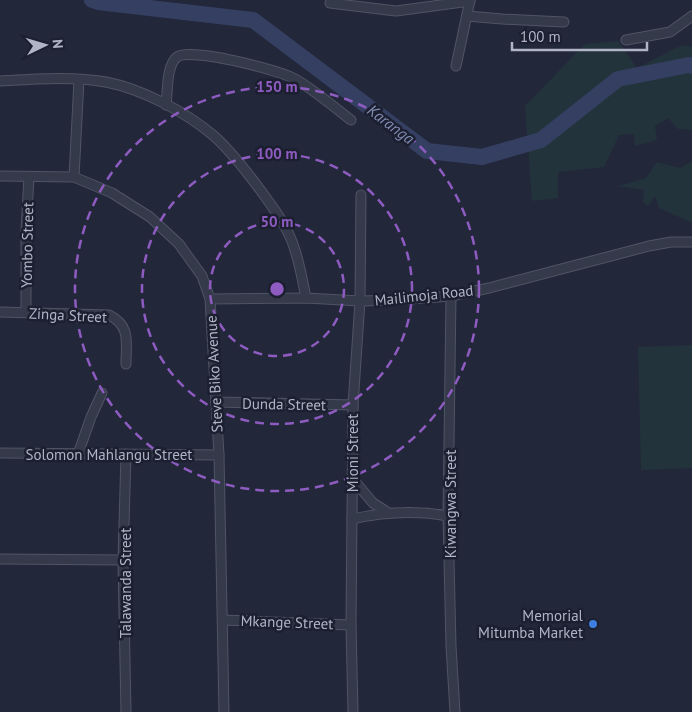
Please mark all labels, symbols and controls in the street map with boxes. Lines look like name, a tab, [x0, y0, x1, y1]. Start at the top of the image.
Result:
north arrow	[20, 20, 70, 70]
scale bar	[512, 20, 647, 52]
text: 100 m	[520, 27, 561, 46]
text: N	[49, 38, 67, 49]
text: 150 m	[256, 77, 298, 96]
water label: Karanga	[363, 100, 419, 148]
text: 100 m	[256, 144, 298, 163]
street label: Yombo Street	[17, 202, 37, 288]
text: 50 m	[261, 212, 293, 231]
centre of rings	[268, 280, 286, 298]
street label: Mailimoja Road	[374, 280, 474, 310]
street label: Zinga Street	[28, 303, 108, 327]
street label: Steve Biko Avenue	[201, 315, 227, 433]
street label: Dunda Street	[242, 394, 326, 414]
street label: Mioni Street	[343, 414, 362, 492]
street label: Solomon Mahlangu Street	[26, 445, 192, 464]
street label: Kiwangwa Street	[441, 450, 460, 558]
street label: Talawanda Street	[116, 528, 135, 638]
place label: Memorial Mitumba Market	[478, 606, 584, 642]
street label: Mkange Street	[240, 611, 334, 633]
marker: Memorial Mitumba Market	[587, 618, 599, 630]

